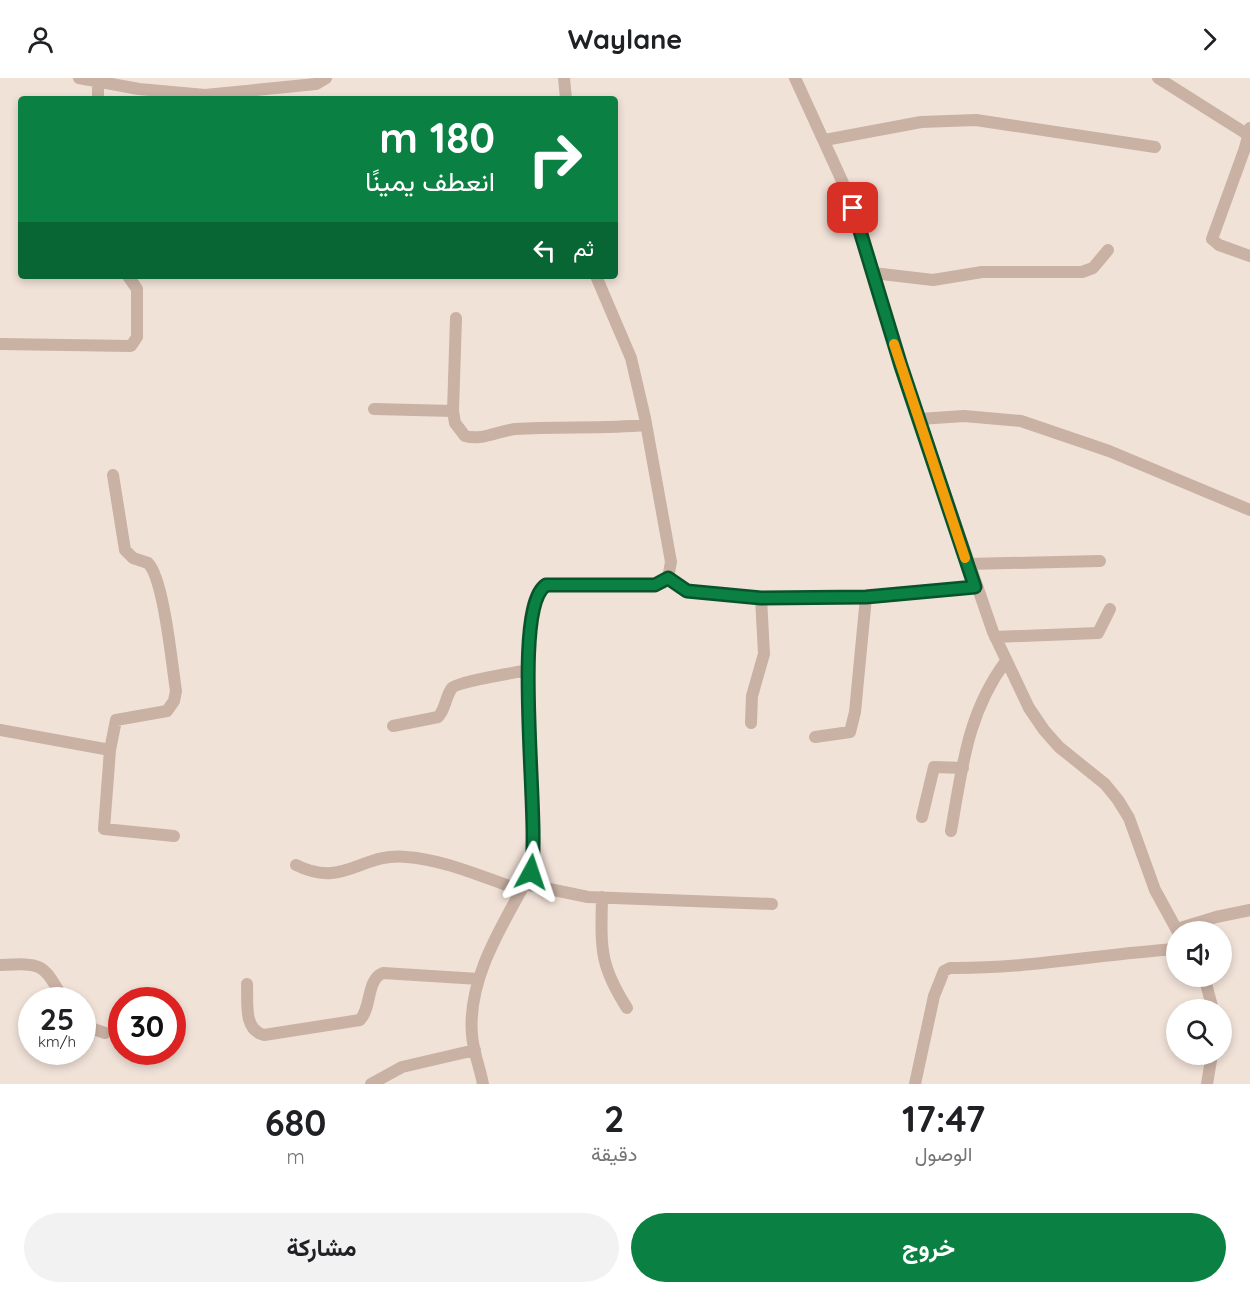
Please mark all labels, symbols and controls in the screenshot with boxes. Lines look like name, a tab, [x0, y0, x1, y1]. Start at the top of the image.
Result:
text: Waylane	[568, 22, 682, 56]
icon: person	[24, 23, 57, 56]
icon: forward	[1193, 23, 1226, 56]
text: 180 m	[379, 111, 495, 164]
icon: right	[516, 120, 594, 198]
text: انعطف يمينًا	[365, 164, 495, 198]
pin	[827, 182, 878, 233]
icon: arrive	[836, 191, 869, 224]
icon: left	[528, 234, 561, 267]
text: ثم	[573, 234, 594, 262]
position arrow	[499, 840, 563, 904]
map controls	[1166, 921, 1232, 1065]
button: sound	[1166, 921, 1232, 987]
speed limit sign: 30	[108, 987, 186, 1065]
button: search	[1166, 999, 1232, 1065]
text: 25	[40, 1000, 74, 1038]
text: km/h	[38, 1032, 76, 1051]
text: 2	[604, 1096, 624, 1141]
text: 17:47	[902, 1096, 985, 1141]
text: 680	[265, 1100, 326, 1145]
text: دقيقة	[591, 1141, 637, 1166]
text: الوصول	[915, 1141, 973, 1166]
text: m	[286, 1144, 305, 1169]
button: مشاركة	[24, 1213, 619, 1282]
button: خروج	[631, 1213, 1226, 1282]

